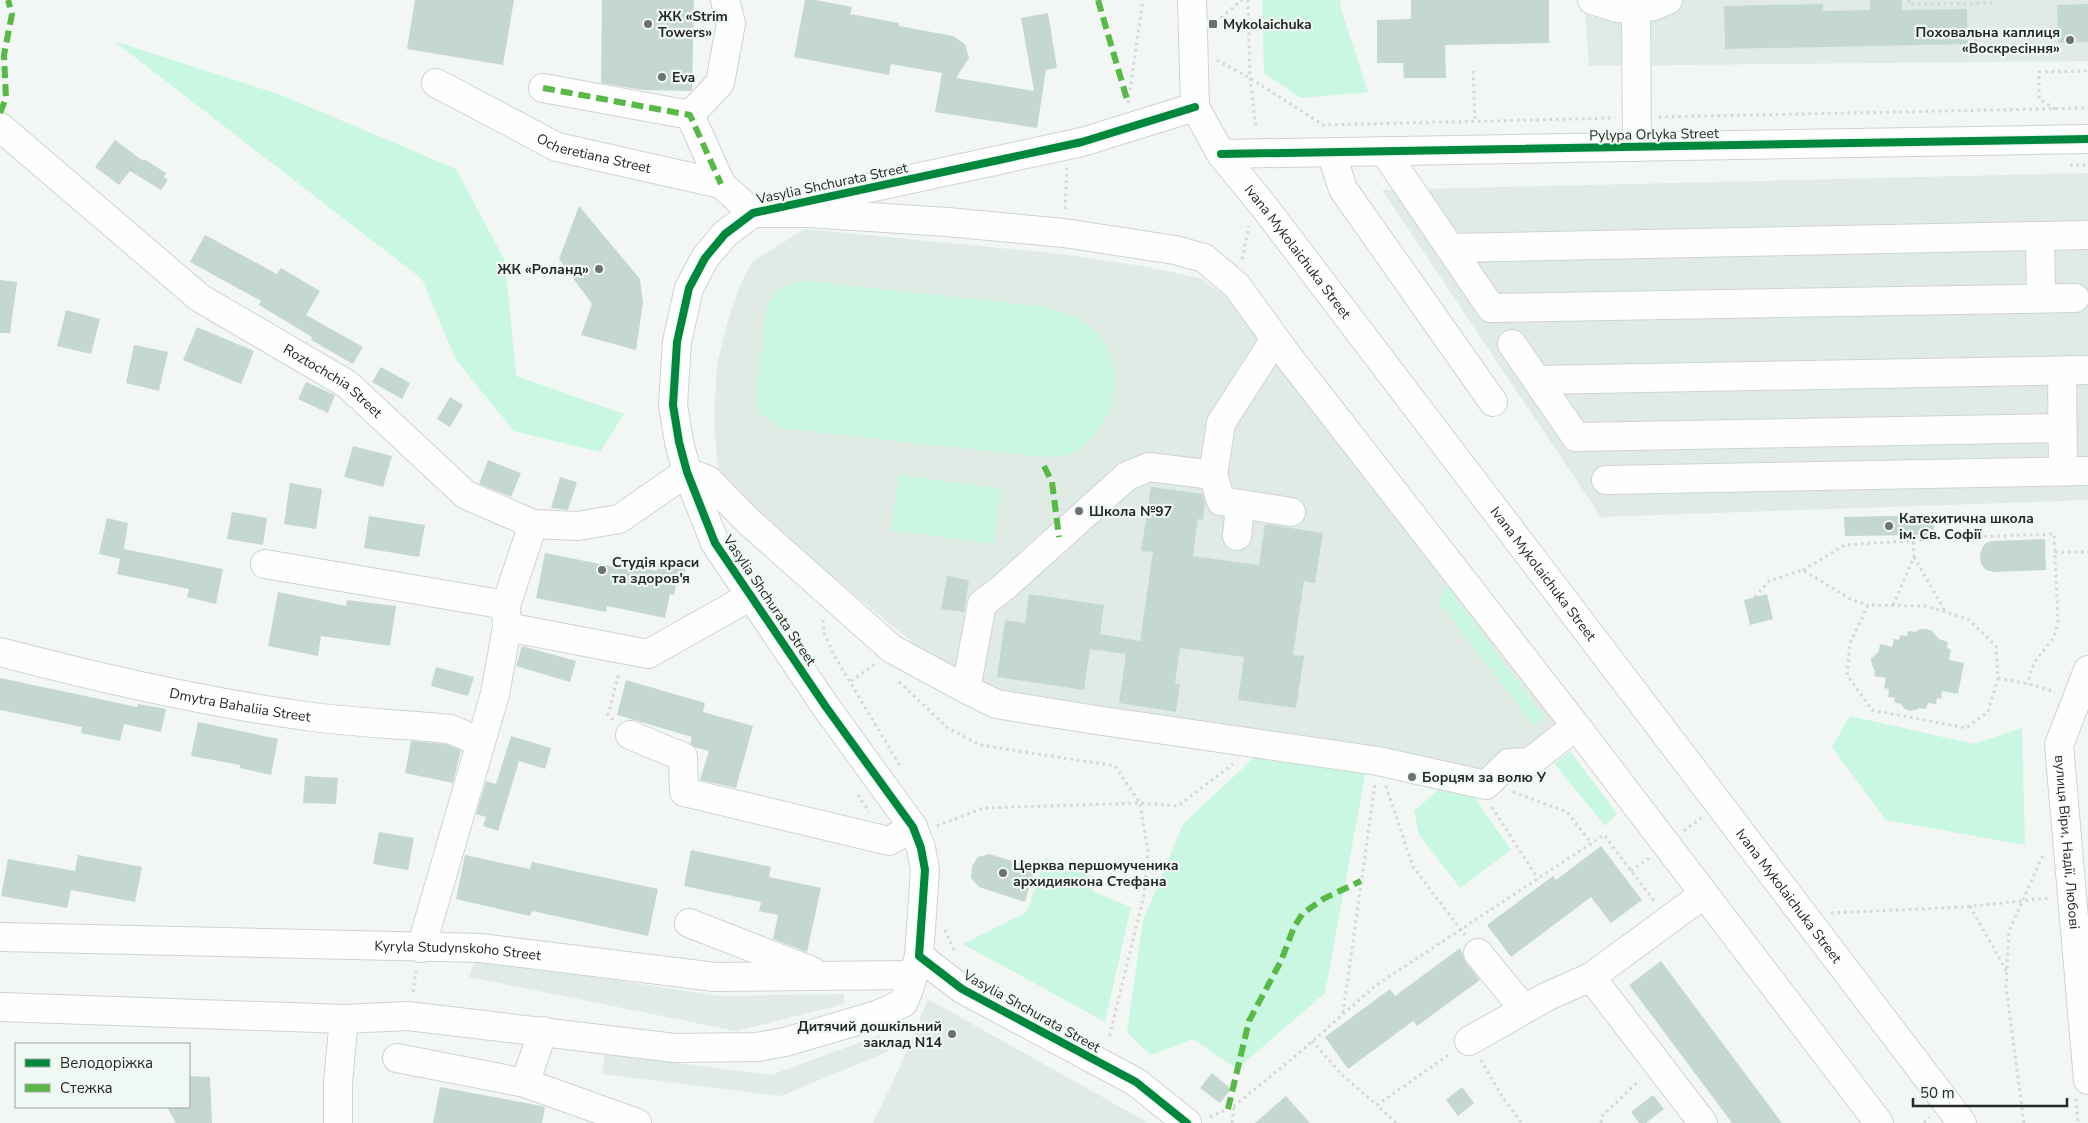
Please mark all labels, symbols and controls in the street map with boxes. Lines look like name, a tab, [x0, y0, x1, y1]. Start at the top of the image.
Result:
place label: ЖК «Strim Towers»	[658, 7, 728, 42]
place label: Mykolaichuka	[1223, 15, 1312, 34]
marker: ЖК «Strim Towers»	[642, 18, 654, 30]
marker: Mykolaichuka	[1207, 18, 1219, 30]
place label: Поховальна каплиця «Воскресіння»	[1916, 23, 2060, 58]
marker: Поховальна каплиця «Воскресіння»	[2064, 34, 2076, 46]
place label: Eva	[672, 68, 695, 87]
marker: Eva	[656, 71, 668, 83]
street label: Pylypa Orlyka Street	[1589, 124, 1719, 145]
street label: Ocheretiana Street	[533, 129, 653, 178]
street label: Vasylia Shchurata Street	[754, 158, 909, 209]
street label: Ivana Mykolaichuka Street	[1240, 181, 1355, 323]
place label: ЖК «Роланд»	[497, 260, 589, 279]
marker: ЖК «Роланд»	[593, 263, 605, 275]
street label: Roztochchia Street	[280, 340, 386, 422]
place label: Школа №97	[1089, 502, 1172, 521]
street label: Ivana Mykolaichuka Street	[1486, 503, 1600, 645]
marker: Школа №97	[1073, 505, 1085, 517]
place label: Катехитична школа ім. Св. Софії	[1899, 509, 2034, 544]
marker: Катехитична школа ім. Св. Софії	[1883, 520, 1895, 532]
street label: Vasylia Shchurata Street	[718, 530, 821, 669]
place label: Студія краси та здоров'я	[612, 553, 699, 588]
marker: Студія краси та здоров'я	[596, 564, 608, 576]
street label: Dmytra Bahaliia Street	[168, 684, 312, 727]
street label: вулиця Віри, Надії, Любові	[2050, 754, 2084, 930]
place label: Борцям за волю У	[1422, 768, 1547, 787]
marker: Борцям за волю У	[1406, 771, 1418, 783]
street label: Ivana Mykolaichuka Street	[1731, 825, 1846, 967]
place label: Церква першомученика архидиякона Стефана	[1013, 856, 1179, 891]
marker: Церква першомученика архидиякона Стефана	[997, 867, 1009, 879]
street label: Kyryla Studynskoho Street	[374, 937, 542, 965]
street label: Vasylia Shchurata Street	[959, 965, 1104, 1057]
place label: Дитячий дошкільний заклад N14	[797, 1017, 943, 1052]
marker: Дитячий дошкільний заклад N14	[946, 1028, 958, 1040]
legend	[15, 1043, 190, 1108]
text: Велодоріжка	[60, 1053, 153, 1073]
scale bar	[1913, 1076, 2067, 1108]
text: Стежка	[60, 1078, 113, 1098]
text: 50 m	[1920, 1083, 1955, 1103]

